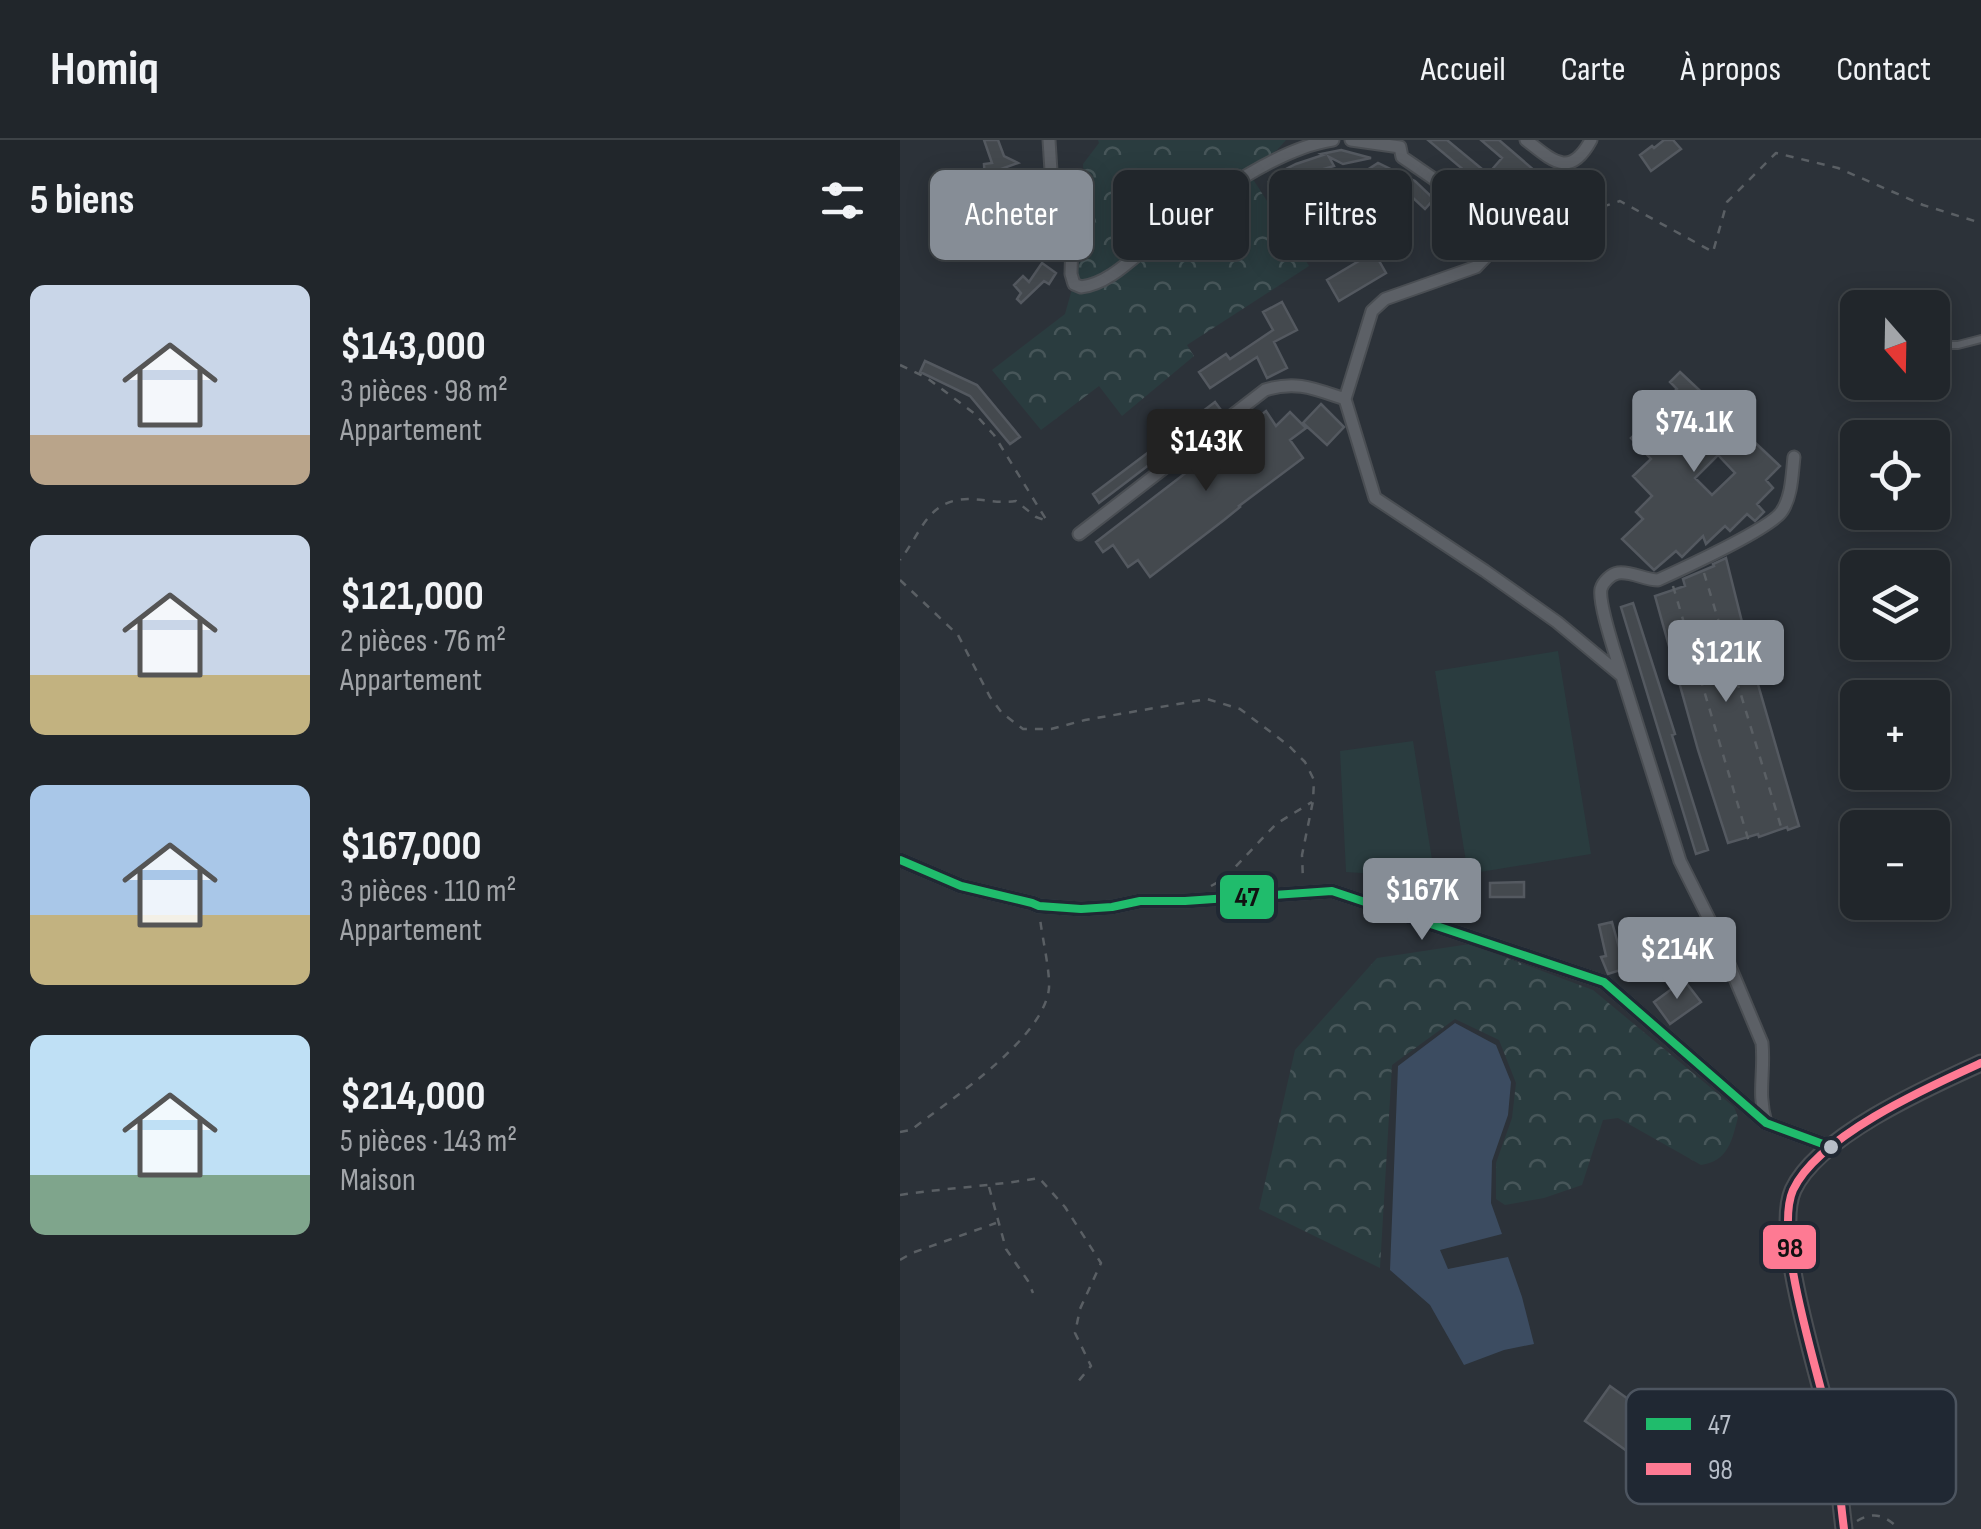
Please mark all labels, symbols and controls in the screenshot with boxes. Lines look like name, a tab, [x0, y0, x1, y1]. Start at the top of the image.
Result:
text: Homiq	[50, 41, 159, 98]
text: Accueil	[1421, 48, 1506, 91]
text: Carte	[1561, 48, 1626, 91]
text: À propos	[1681, 48, 1781, 91]
text: Contact	[1836, 48, 1931, 91]
chip: Acheter	[930, 170, 1093, 260]
chip: Louer	[1113, 170, 1249, 260]
chip: Filtres	[1269, 170, 1412, 260]
chip: Nouveau	[1432, 170, 1605, 260]
icon: filters	[815, 173, 870, 228]
text: 5 biens	[30, 175, 135, 226]
north arrow	[1840, 290, 1950, 400]
map controls	[1840, 290, 1950, 920]
text: $143,000	[340, 321, 486, 372]
icon: home	[110, 325, 230, 445]
text: 3 pièces · 98 m²	[340, 372, 508, 411]
pin: $74.1K	[1613, 390, 1775, 475]
text: $74.1K	[1654, 403, 1734, 442]
pin: $143K	[1136, 409, 1276, 494]
text: Appartement	[340, 411, 482, 450]
button: locate	[1840, 420, 1950, 530]
text: $143K	[1169, 422, 1243, 461]
button: layers	[1840, 550, 1950, 660]
text: $121,000	[340, 571, 484, 622]
icon: home	[110, 575, 230, 695]
pin: $121K	[1656, 620, 1796, 705]
text: 2 pièces · 76 m²	[340, 622, 506, 661]
text: $121K	[1690, 633, 1762, 672]
text: Appartement	[340, 661, 482, 700]
button: +	[1840, 680, 1950, 790]
button: −	[1840, 810, 1950, 920]
text: $167,000	[340, 821, 481, 872]
icon: home	[110, 825, 230, 945]
pin: $167K	[1352, 858, 1492, 943]
text: $167K	[1385, 871, 1459, 910]
text: 3 pièces · 110 m²	[340, 872, 516, 911]
line badge: 47	[1218, 873, 1276, 921]
text: 47	[1235, 881, 1260, 914]
text: Appartement	[340, 911, 482, 950]
pin: $214K	[1607, 917, 1747, 1002]
text: $214K	[1640, 930, 1714, 969]
text: $214,000	[340, 1071, 486, 1122]
icon: home	[110, 1075, 230, 1195]
text: 5 pièces · 143 m²	[340, 1122, 517, 1161]
unlabelled marker	[1821, 1137, 1841, 1157]
text: Maison	[340, 1161, 416, 1200]
line badge: 98	[1761, 1223, 1818, 1271]
text: 98	[1777, 1232, 1803, 1265]
legend	[1626, 1389, 1956, 1504]
text: 47	[1708, 1409, 1731, 1442]
text: 98	[1708, 1454, 1733, 1487]

